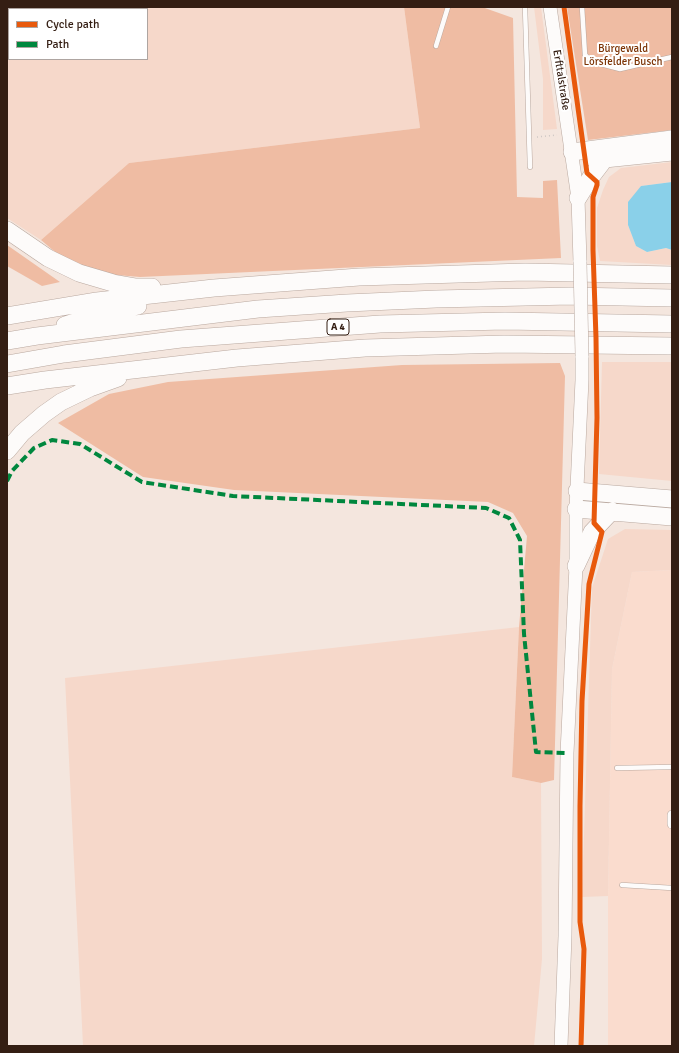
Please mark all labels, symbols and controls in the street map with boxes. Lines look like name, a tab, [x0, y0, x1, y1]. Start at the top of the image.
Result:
legend	[8, 8, 148, 60]
text: Cycle path	[46, 17, 99, 32]
text: Path	[46, 37, 69, 52]
park label: Bürgewald Lörsfelder Busch	[584, 42, 662, 68]
street label: Erfttalstraße	[550, 49, 572, 111]
road number: A 4	[327, 319, 349, 335]

